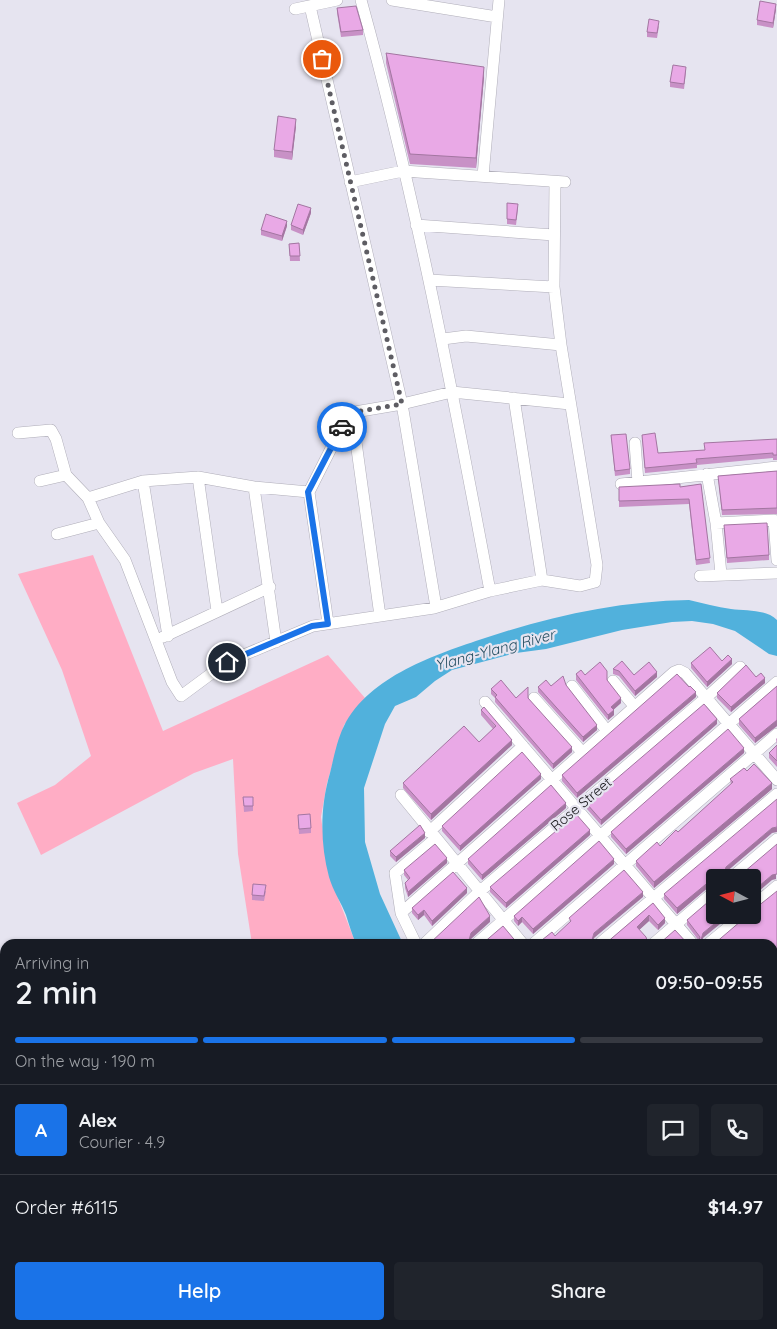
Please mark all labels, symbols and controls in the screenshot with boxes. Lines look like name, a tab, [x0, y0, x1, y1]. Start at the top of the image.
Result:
pin	[301, 38, 343, 80]
icon: bag	[308, 45, 336, 73]
courier	[317, 402, 367, 452]
icon: car	[328, 413, 356, 441]
water label: Ylang-Ylang River	[433, 624, 559, 675]
pin	[206, 641, 248, 683]
icon: home	[213, 648, 241, 676]
street label: Rose Street	[547, 773, 615, 835]
north arrow	[706, 869, 761, 924]
map controls	[706, 869, 761, 924]
text: Arriving in	[15, 953, 89, 973]
text: 09:50–09:55	[656, 970, 763, 994]
text: 2 min	[15, 972, 98, 1012]
text: On the way · 190 m	[15, 1051, 155, 1071]
button: chat	[647, 1104, 699, 1156]
button: phone	[711, 1104, 763, 1156]
text: Alex	[79, 1108, 117, 1132]
text: A	[35, 1118, 47, 1142]
text: Courier · 4.9	[79, 1132, 165, 1152]
text: Order #6115	[15, 1195, 118, 1219]
text: $14.97	[708, 1195, 763, 1219]
button: Help	[15, 1262, 384, 1320]
button: Share	[394, 1262, 763, 1320]

